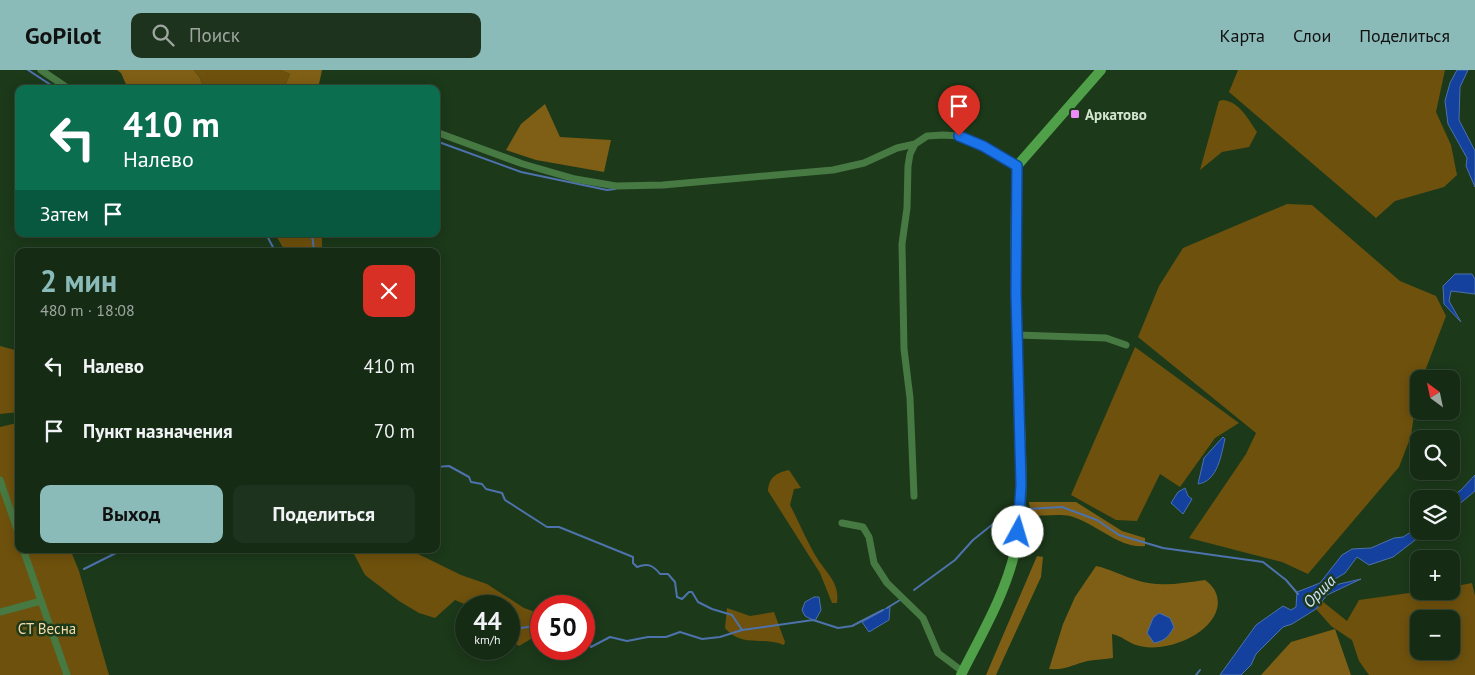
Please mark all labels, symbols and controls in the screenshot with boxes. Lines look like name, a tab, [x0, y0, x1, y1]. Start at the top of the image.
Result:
search box	[131, 13, 481, 58]
text: GoPilot	[25, 20, 101, 51]
icon: search	[149, 21, 177, 49]
text: Поиск	[189, 23, 240, 47]
text: Карта	[1220, 24, 1265, 47]
text: Слои	[1293, 24, 1331, 47]
text: Поделиться	[1359, 24, 1450, 47]
pin	[938, 85, 980, 136]
icon: arrive	[945, 92, 973, 120]
text: 410 m	[123, 101, 220, 147]
icon: left	[40, 105, 105, 170]
place label: Аркатово	[1085, 105, 1147, 124]
marker: Аркатово	[1069, 108, 1081, 120]
text: Налево	[123, 145, 194, 173]
icon: arrive	[99, 200, 127, 228]
text: Затем	[40, 202, 89, 226]
text: 2 мин	[40, 261, 117, 300]
button: close	[363, 265, 415, 317]
text: 480 m · 18:08	[40, 300, 135, 320]
icon: left	[40, 352, 68, 380]
text: Налево	[83, 354, 144, 378]
text: 410 m	[363, 354, 415, 378]
north arrow	[1410, 370, 1460, 420]
map controls	[1410, 370, 1460, 660]
icon: arrive	[40, 417, 68, 445]
text: Пункт назначения	[83, 419, 233, 443]
text: 70 m	[374, 419, 415, 443]
button: search	[1410, 430, 1460, 480]
button: Выход	[40, 485, 223, 543]
button: Поделиться	[233, 485, 415, 543]
button: layers	[1410, 490, 1460, 540]
position arrow	[991, 505, 1043, 557]
button: +	[1410, 550, 1460, 600]
water label: Орша	[1298, 570, 1340, 612]
speed limit sign: 50	[530, 595, 595, 660]
text: 44	[473, 605, 502, 637]
button: −	[1410, 610, 1460, 660]
park label: СТ Весна	[18, 619, 76, 638]
text: km/h	[474, 632, 501, 647]

